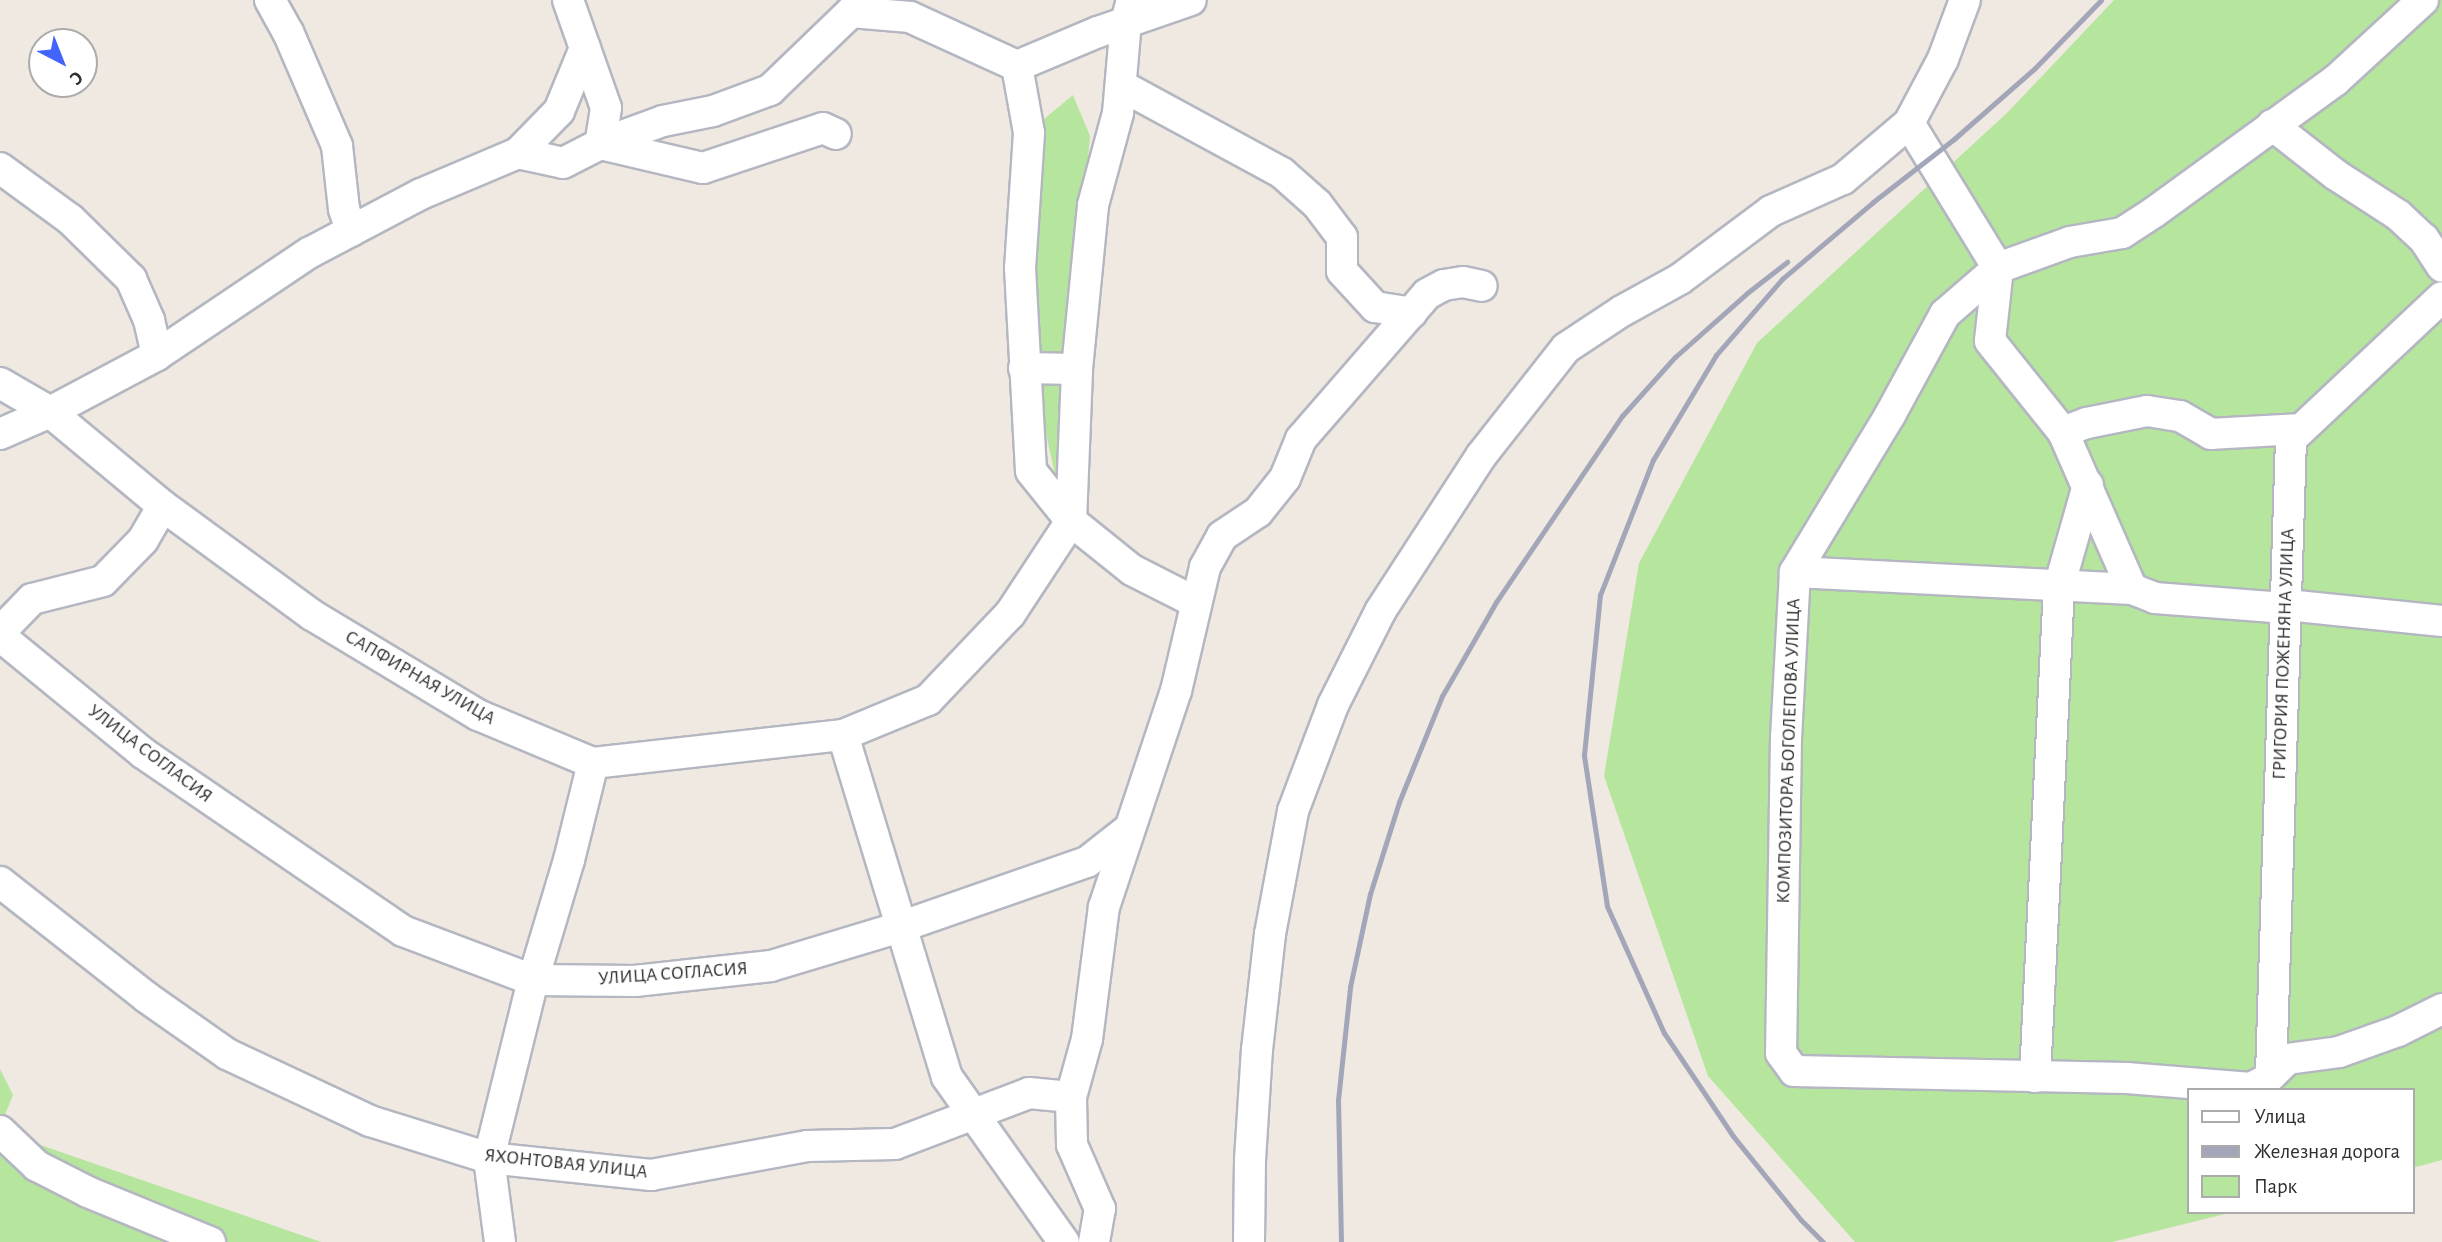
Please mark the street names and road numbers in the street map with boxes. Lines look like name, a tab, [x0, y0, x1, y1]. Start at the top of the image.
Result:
street label: ГРИГОРИЯ ПОЖЕНЯНА УЛИЦА	[2268, 528, 2300, 780]
street label: КОМПОЗИТОРА БОГОЛЕПОВА УЛИЦА	[1772, 598, 1806, 904]
street label: САПФИРНАЯ УЛИЦА	[341, 626, 499, 730]
street label: УЛИЦА СОГЛАСИЯ	[83, 700, 217, 808]
street label: УЛИЦА СОГЛАСИЯ	[597, 957, 749, 991]
street label: ЯХОНТОВАЯ УЛИЦА	[483, 1144, 649, 1184]

